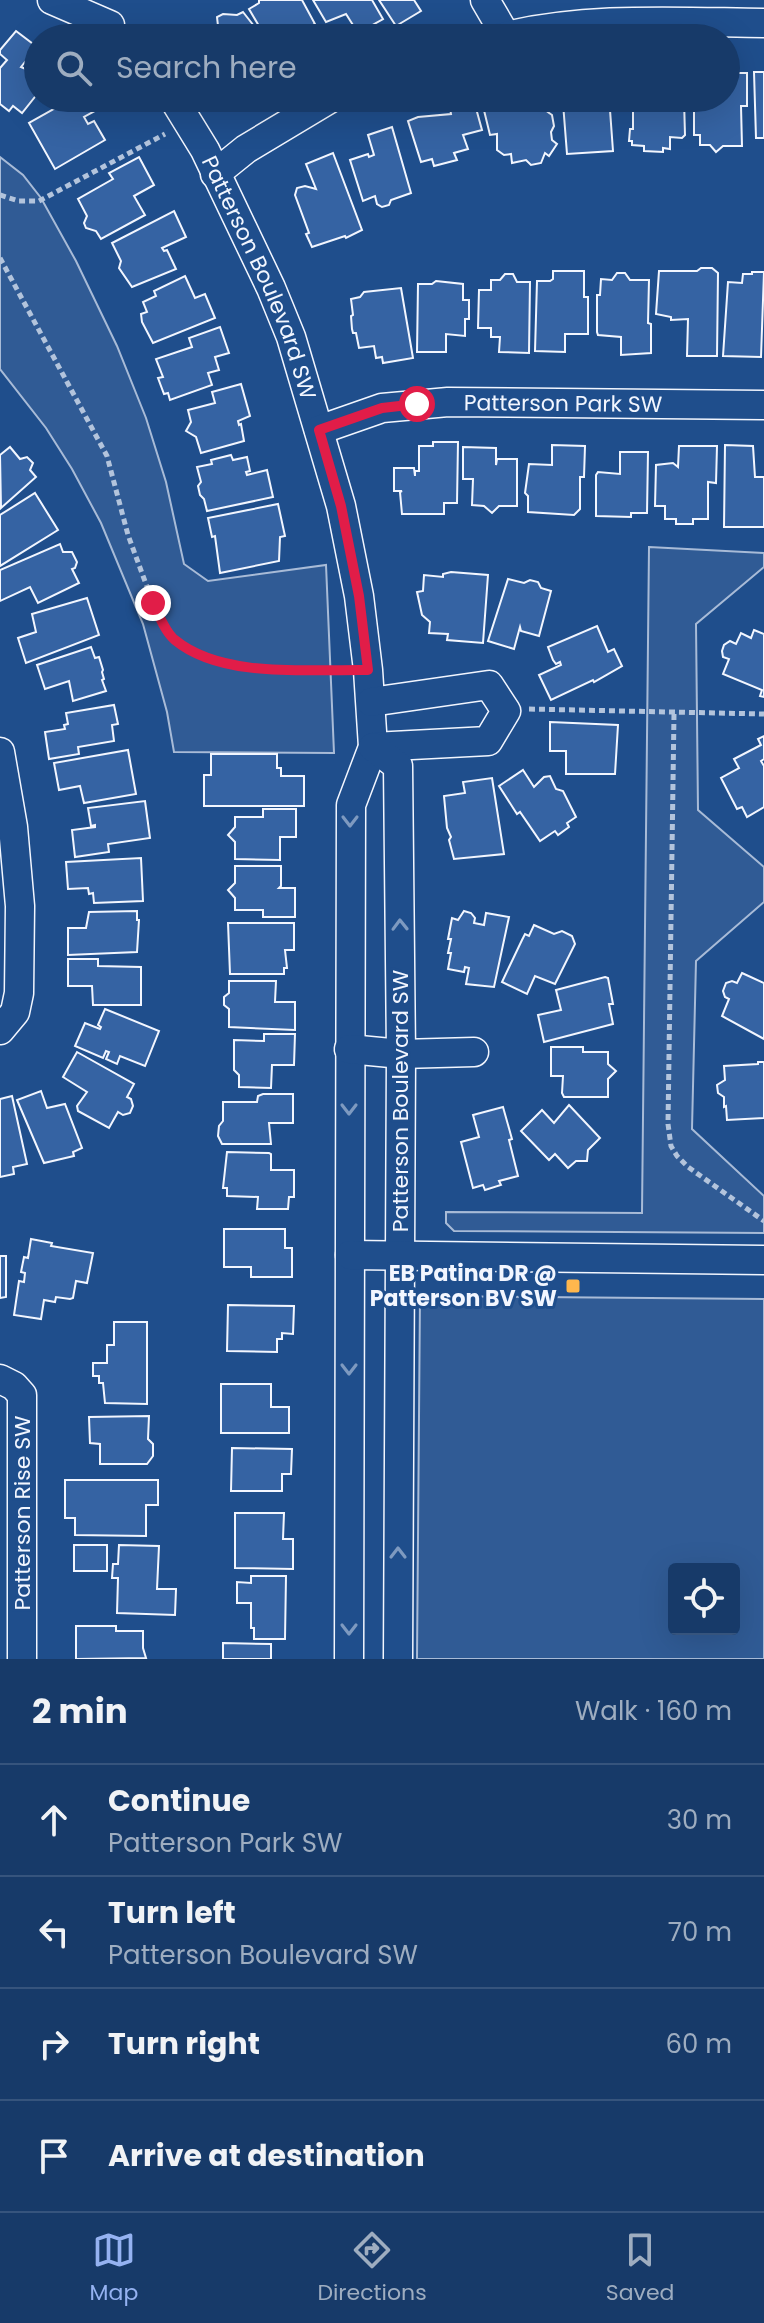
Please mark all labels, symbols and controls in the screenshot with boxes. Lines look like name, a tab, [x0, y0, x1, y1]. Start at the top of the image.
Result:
search box	[24, 24, 740, 112]
icon: search	[52, 46, 96, 90]
text: Search here	[116, 46, 297, 89]
street label: Patterson Boulevard SW	[194, 150, 324, 403]
route start	[399, 386, 435, 422]
street label: Patterson Park SW	[464, 387, 662, 420]
route end	[135, 585, 171, 621]
one-way arrow	[342, 815, 359, 828]
one-way arrow	[391, 918, 409, 931]
street label: Patterson Boulevard SW	[385, 970, 416, 1232]
one-way arrow	[340, 1103, 358, 1116]
place label: EB Patina DR @ Patterson BV SW	[370, 1258, 557, 1314]
marker: EB Patina DR @ Patterson BV SW	[564, 1277, 582, 1295]
one-way arrow	[340, 1363, 358, 1376]
street label: Patterson Rise SW	[7, 1415, 38, 1611]
one-way arrow	[389, 1546, 407, 1559]
map controls	[668, 1563, 740, 1635]
button: locate	[668, 1563, 740, 1635]
one-way arrow	[340, 1623, 358, 1636]
text: 2 min	[32, 1687, 128, 1735]
text: Walk · 160 m	[575, 1693, 732, 1729]
text: Continue	[108, 1779, 250, 1822]
icon: ahead	[32, 1798, 76, 1842]
text: 30 m	[667, 1802, 732, 1838]
text: Patterson Park SW	[108, 1825, 342, 1861]
text: Turn left	[108, 1891, 236, 1934]
icon: left	[32, 1910, 76, 1954]
text: 70 m	[668, 1914, 732, 1950]
text: Patterson Boulevard SW	[108, 1937, 418, 1973]
icon: right	[32, 2022, 76, 2066]
text: Turn right	[108, 2022, 260, 2065]
text: 60 m	[665, 2026, 732, 2062]
icon: arrive	[32, 2134, 76, 2178]
text: Arrive at destination	[108, 2134, 425, 2177]
tab: Map	[90, 2228, 138, 2309]
tab: Directions	[317, 2228, 427, 2309]
tab: Saved	[606, 2228, 674, 2309]

